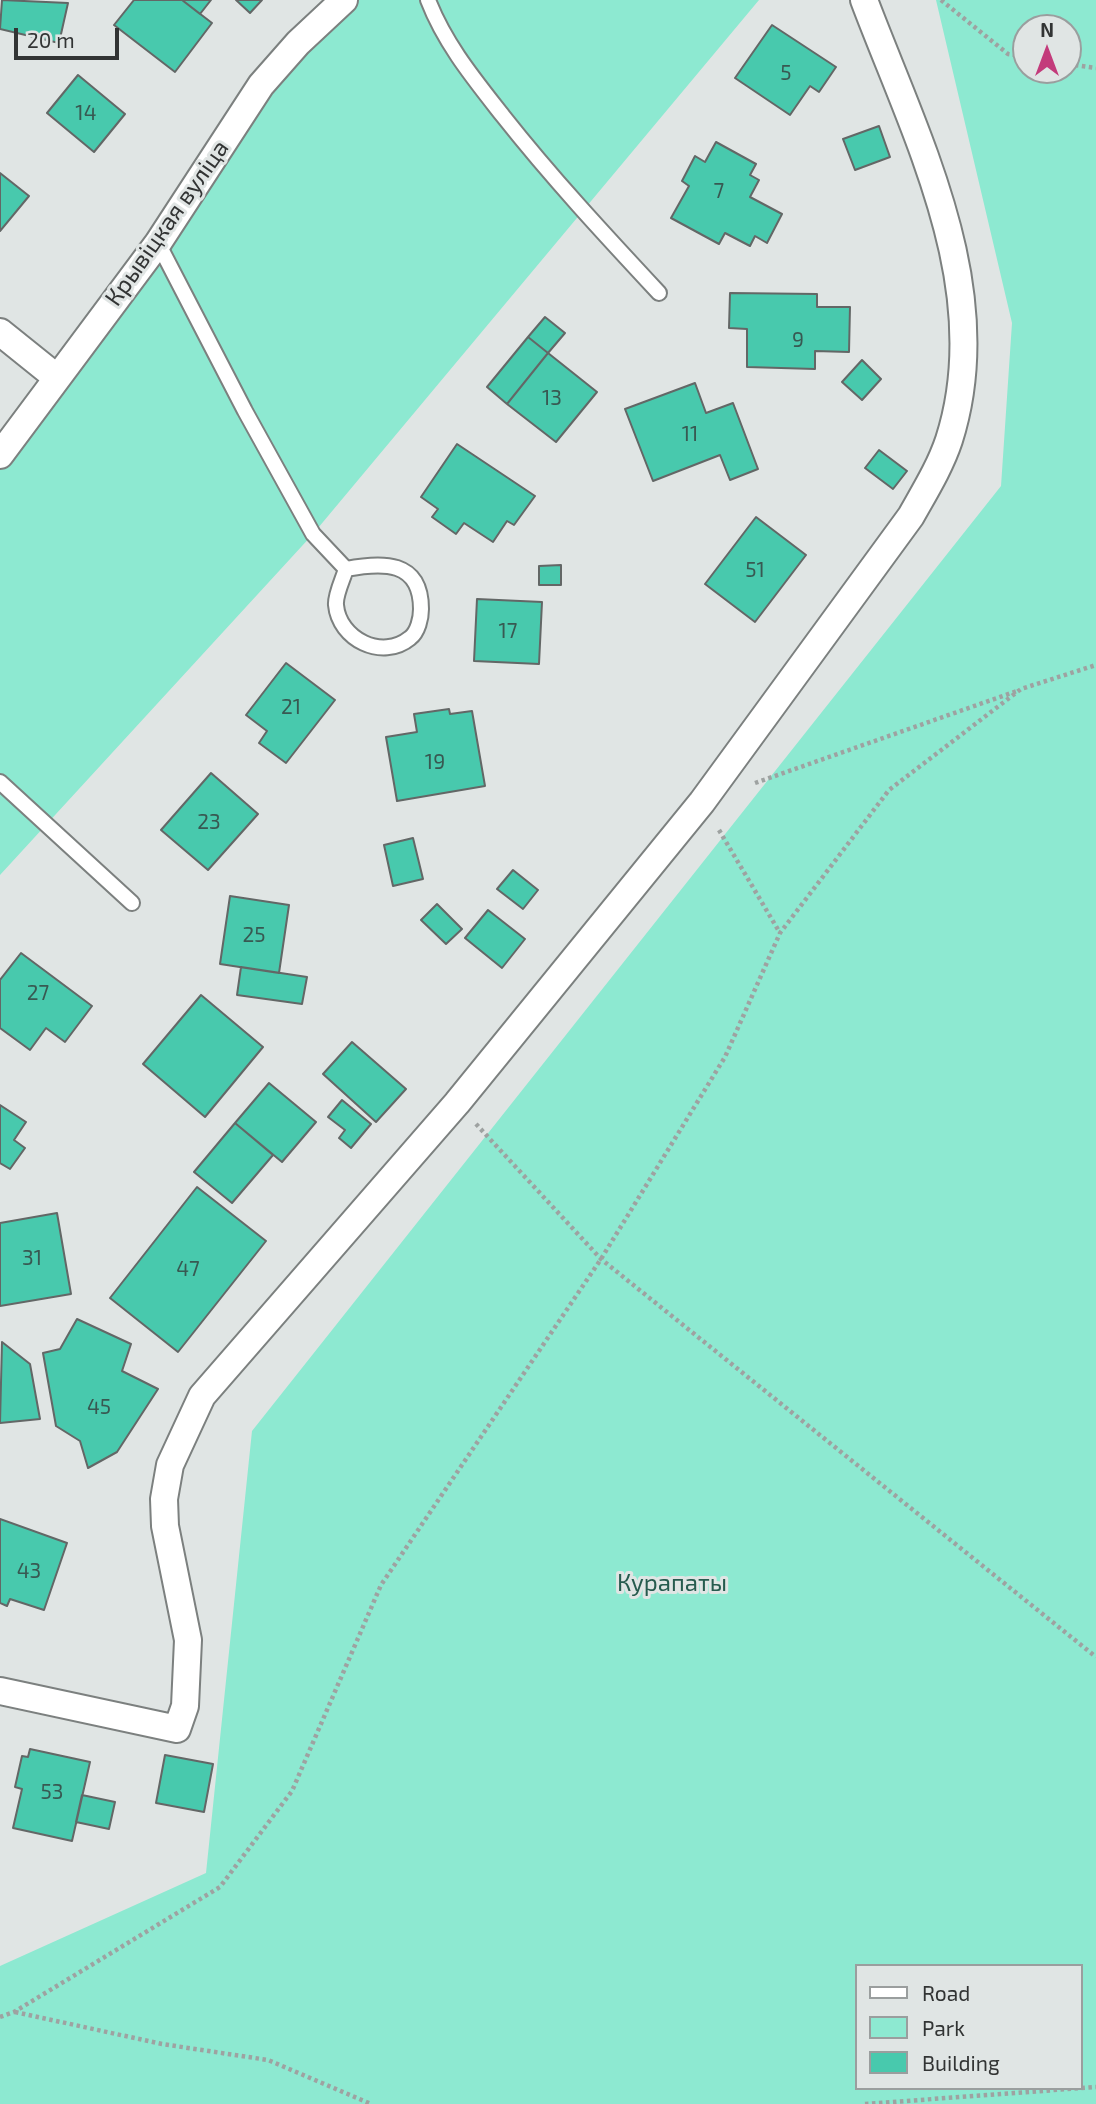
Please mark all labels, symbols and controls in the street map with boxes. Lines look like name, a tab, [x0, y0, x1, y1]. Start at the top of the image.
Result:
scale bar	[18, 14, 122, 58]
north arrow	[1012, 14, 1082, 84]
text: N	[1040, 18, 1054, 41]
text: 20 m	[27, 27, 75, 52]
house number: 5	[780, 60, 792, 86]
house number: 14	[75, 100, 97, 126]
street label: Крывіцкая вуліца	[99, 135, 235, 311]
house number: 7	[714, 178, 724, 204]
house number: 9	[792, 327, 804, 353]
house number: 13	[542, 385, 562, 411]
house number: 11	[682, 421, 698, 447]
house number: 51	[745, 557, 765, 583]
house number: 17	[498, 618, 518, 644]
house number: 21	[281, 694, 301, 720]
house number: 19	[425, 749, 445, 775]
house number: 23	[197, 809, 221, 835]
house number: 25	[242, 922, 266, 948]
house number: 27	[27, 980, 49, 1006]
house number: 31	[22, 1245, 42, 1271]
house number: 47	[176, 1256, 200, 1282]
house number: 45	[87, 1394, 111, 1420]
house number: 43	[17, 1558, 41, 1584]
park label: Курапаты	[617, 1569, 727, 1597]
house number: 53	[41, 1779, 63, 1805]
legend	[855, 1964, 1082, 2090]
text: Road	[922, 1980, 970, 2005]
text: Park	[922, 2015, 965, 2040]
text: Building	[922, 2050, 1000, 2075]

